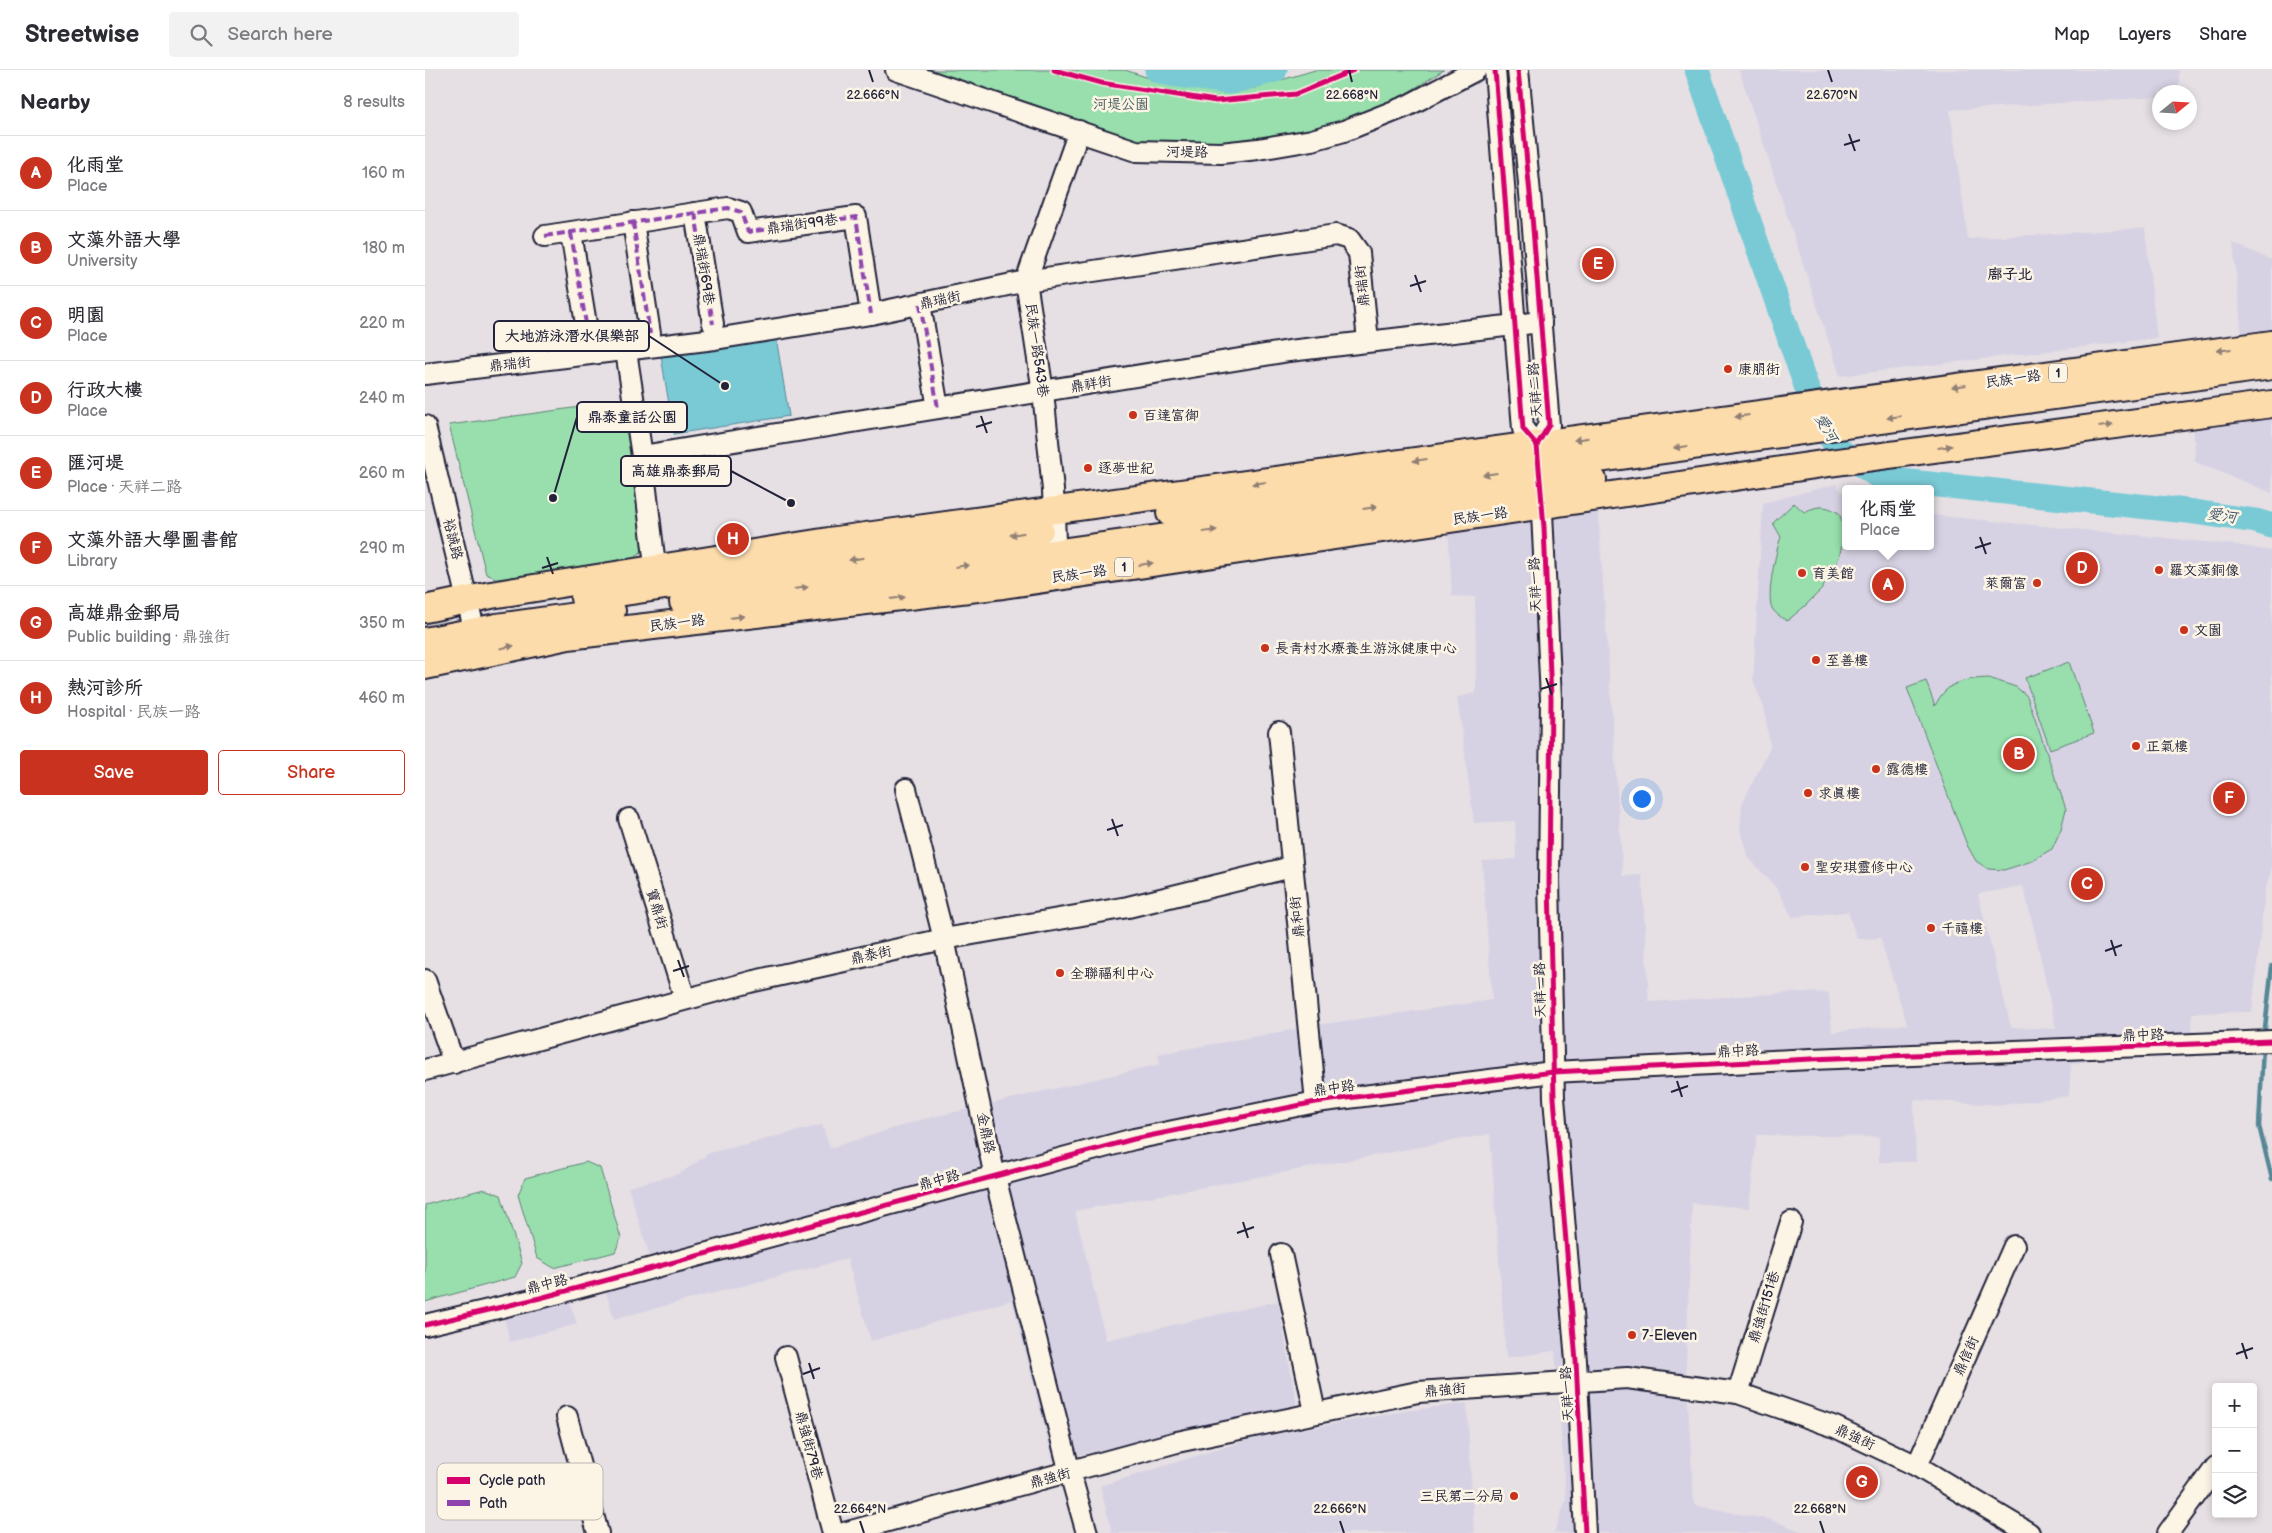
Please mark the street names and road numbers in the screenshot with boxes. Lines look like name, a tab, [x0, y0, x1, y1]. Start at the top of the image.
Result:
street label: 河堤路	[1166, 143, 1208, 161]
street label: 鼎瑞街99巷	[765, 210, 840, 237]
street label: 鼎瑞街69巷	[690, 232, 718, 307]
street label: 鼎瑞街	[1351, 264, 1373, 308]
street label: 鼎瑞街	[918, 287, 962, 313]
street label: 民族一路543巷	[1022, 302, 1052, 399]
street label: 鼎瑞街	[488, 353, 532, 375]
street label: 天祥二路	[1525, 361, 1545, 419]
road number: 1	[2049, 364, 2067, 382]
street label: 民族一路	[1984, 367, 2042, 391]
street label: 鼎祥街	[1069, 372, 1113, 396]
street label: 民族一路	[1451, 504, 1509, 528]
street label: 裕誠路	[440, 517, 466, 561]
street label: 天祥一路	[1526, 557, 1544, 613]
road number: 1	[1115, 558, 1133, 577]
street label: 民族一路	[1050, 562, 1108, 586]
street label: 民族一路	[648, 611, 706, 635]
street label: 寶鼎街	[643, 886, 671, 932]
street label: 鼎和街	[1286, 895, 1308, 939]
street label: 鼎泰街	[849, 942, 893, 968]
street label: 天祥一路	[1531, 962, 1549, 1018]
street label: 鼎中路	[2122, 1026, 2164, 1044]
street label: 鼎中路	[1717, 1041, 1759, 1061]
street label: 鼎中路	[1312, 1077, 1356, 1099]
street label: 金鼎路	[974, 1111, 998, 1155]
street label: 鼎中路	[917, 1166, 961, 1194]
street label: 鼎強街151巷	[1745, 1268, 1783, 1345]
street label: 鼎中路	[525, 1271, 569, 1297]
street label: 鼎信街	[1950, 1333, 1982, 1379]
street label: 天祥一路	[1557, 1366, 1577, 1422]
street label: 鼎強街	[1423, 1380, 1467, 1400]
street label: 鼎強街79巷	[792, 1409, 827, 1482]
street label: 鼎強街	[1832, 1420, 1878, 1454]
street label: 鼎強街	[1028, 1464, 1072, 1492]

